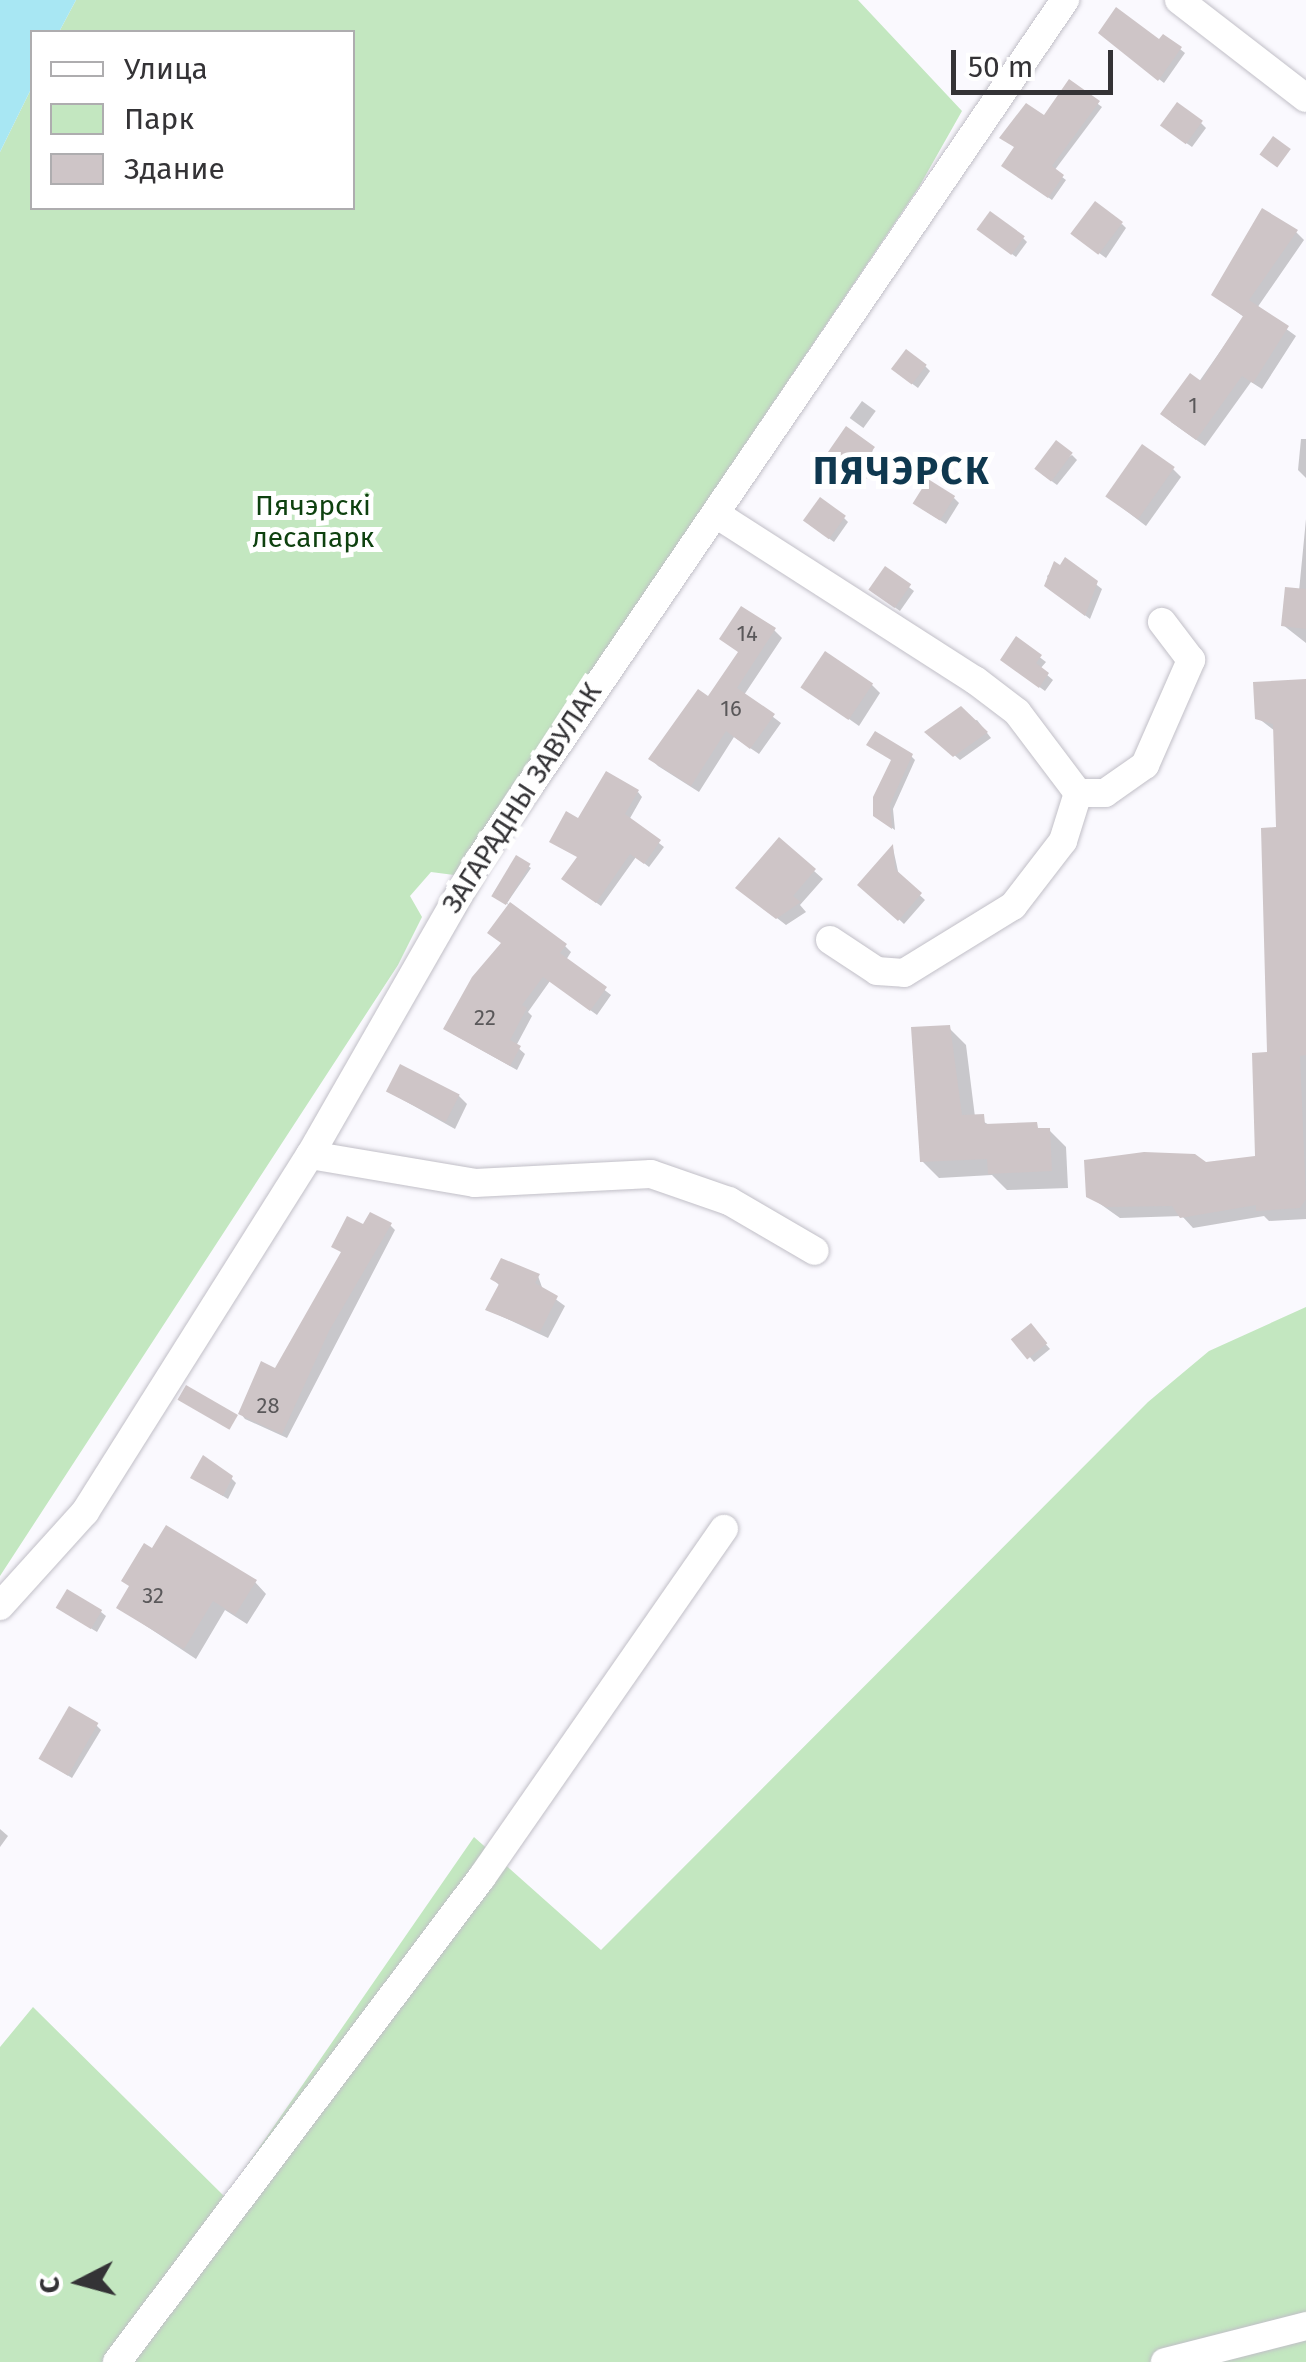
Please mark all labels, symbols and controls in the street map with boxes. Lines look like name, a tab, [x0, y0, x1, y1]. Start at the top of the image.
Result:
legend	[30, 30, 355, 210]
scale bar	[956, 30, 1118, 92]
text: 50 m	[968, 49, 1033, 85]
text: Улица	[124, 51, 208, 87]
text: Парк	[124, 101, 194, 137]
text: Здание	[124, 151, 225, 187]
house number: 1	[1188, 393, 1198, 419]
district label: ПЯЧЭРСК	[813, 449, 991, 495]
park label: Пячэрскі лесапарк	[252, 489, 374, 555]
house number: 14	[736, 621, 758, 647]
street label: ЗАГАРАДНЫ ЗАВУЛАК	[435, 677, 609, 919]
house number: 16	[720, 696, 742, 722]
house number: 22	[474, 1005, 496, 1031]
house number: 28	[256, 1393, 280, 1419]
house number: 32	[142, 1583, 164, 1609]
north arrow	[30, 2232, 130, 2332]
text: С	[32, 2275, 67, 2295]

